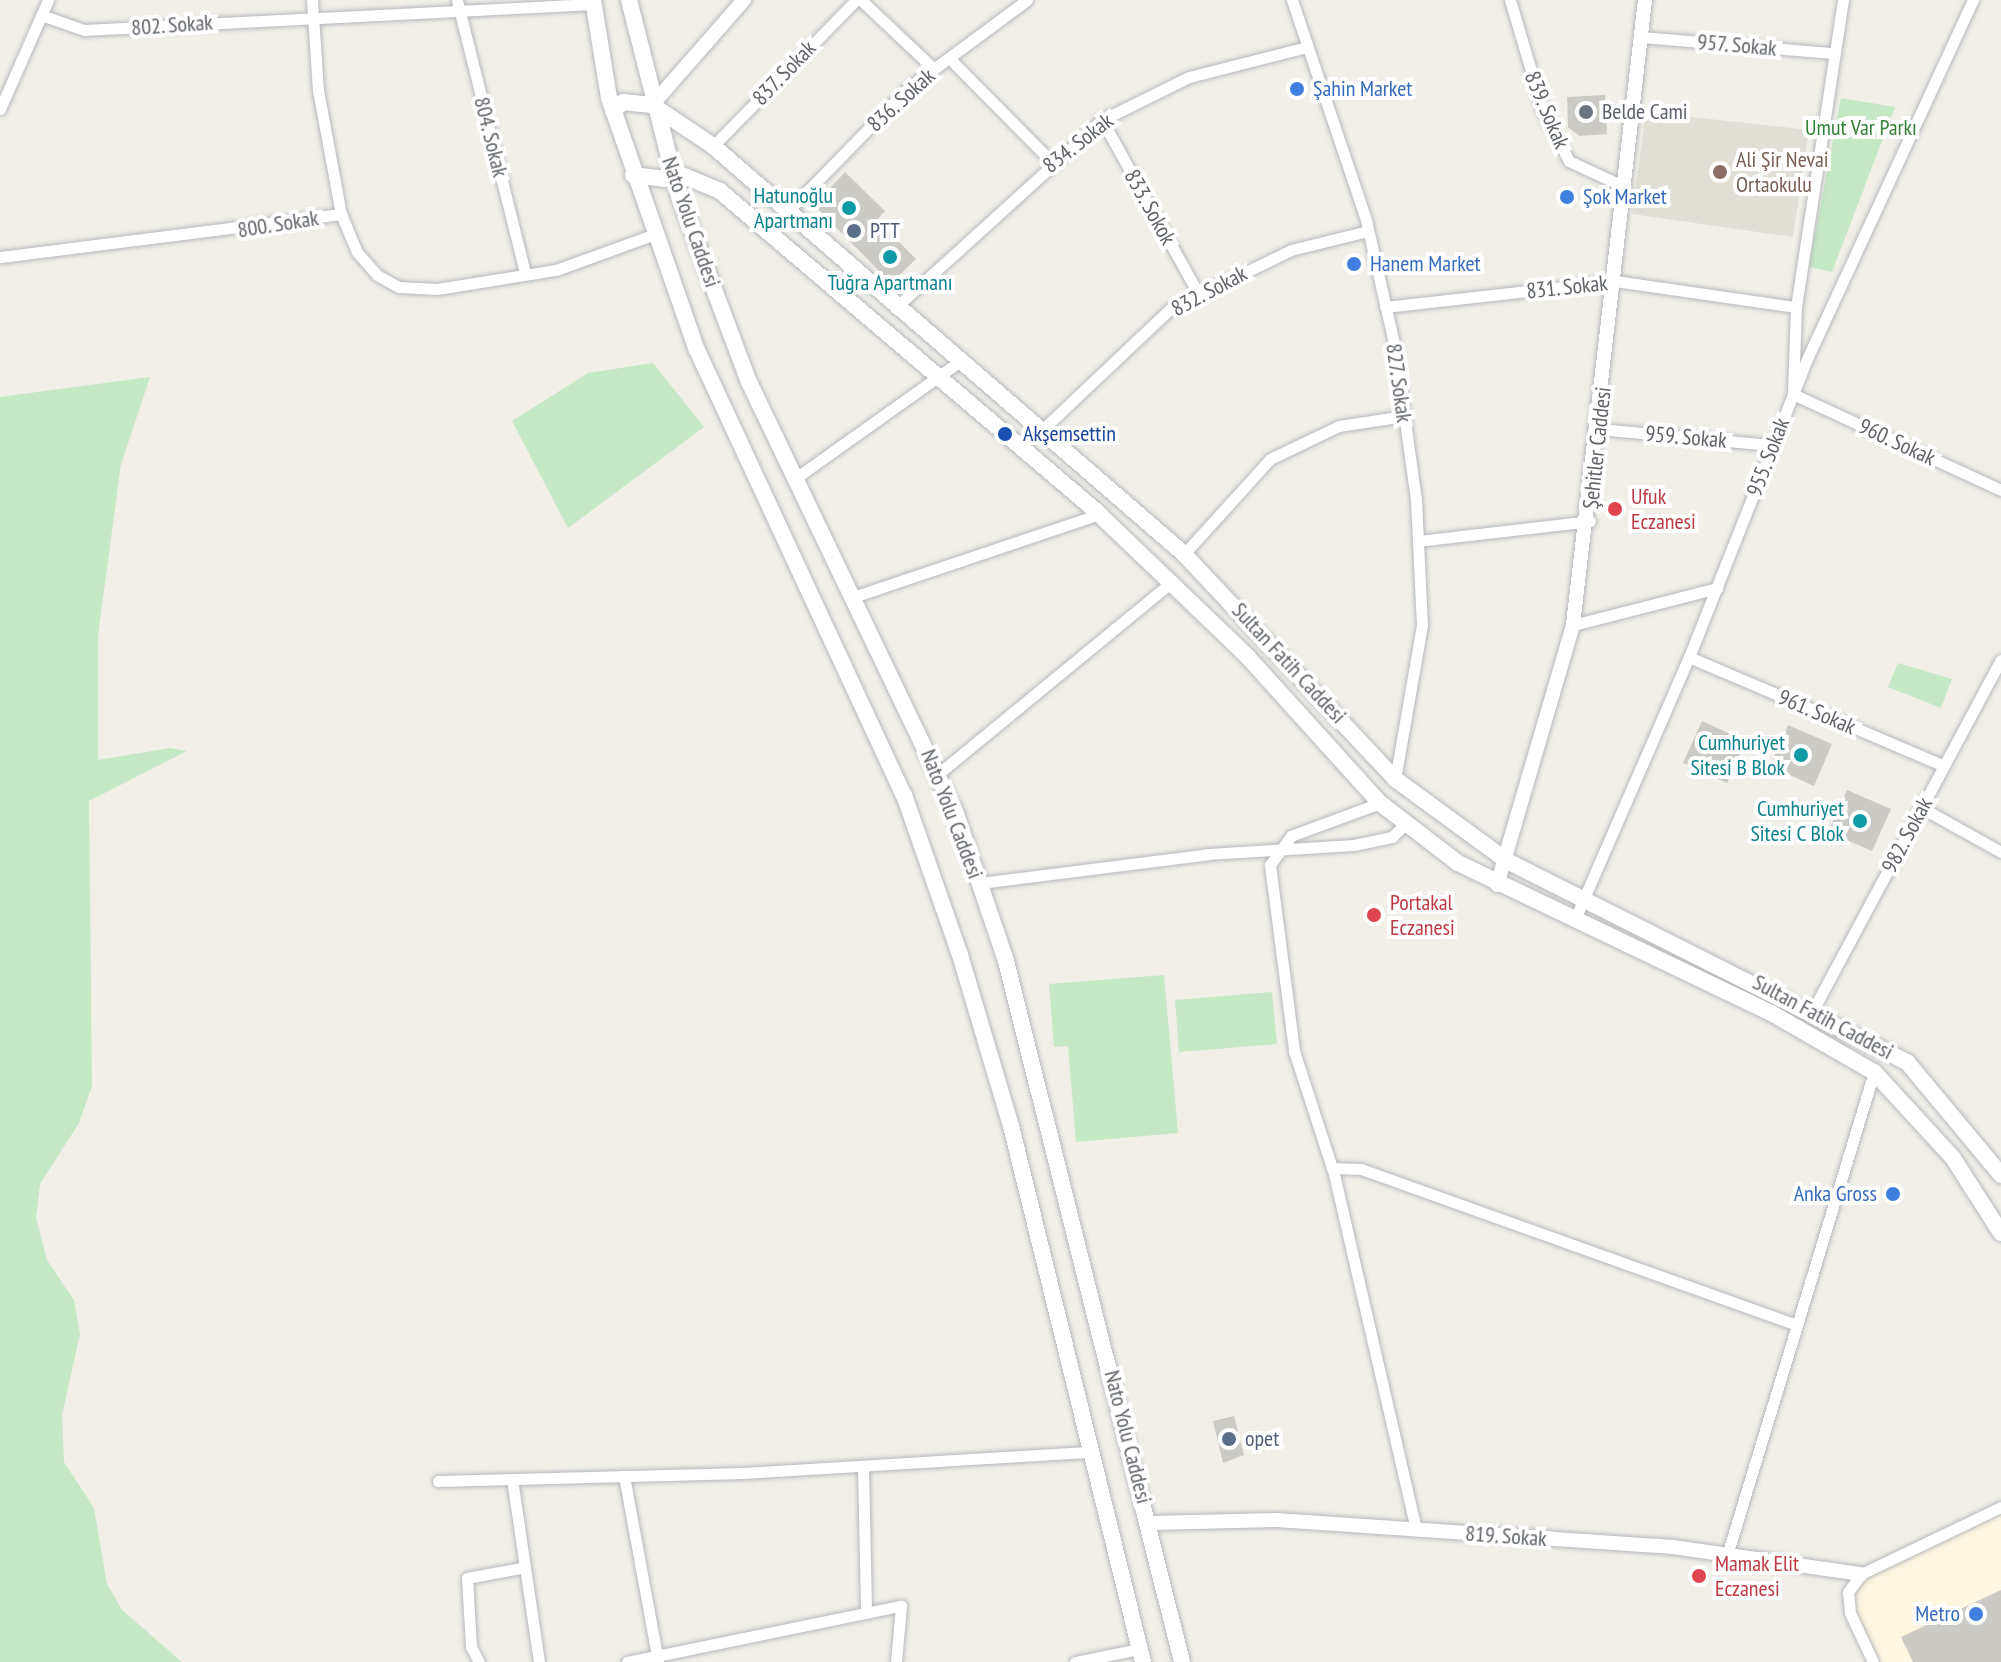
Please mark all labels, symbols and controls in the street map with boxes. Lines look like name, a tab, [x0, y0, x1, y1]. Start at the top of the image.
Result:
street label: 802. Sokak	[130, 9, 214, 41]
street label: 957. Sokak	[1695, 28, 1779, 62]
street label: 837. Sokak	[746, 35, 822, 111]
street label: 836. Sokak	[861, 62, 941, 138]
street label: 839. Sokak	[1519, 67, 1575, 153]
place label: Şahin Market	[1313, 76, 1412, 102]
marker: Şahin Market	[1288, 80, 1306, 98]
street label: 804. Sokak	[468, 94, 514, 180]
place label: Belde Cami	[1602, 99, 1688, 125]
marker: Belde Cami	[1577, 103, 1595, 121]
street label: 834. Sokak	[1037, 107, 1119, 179]
park label: Umut Var Parkı	[1805, 115, 1917, 141]
place label: Ali Şir Nevai Ortaokulu	[1736, 146, 1829, 198]
street label: Nato Yolu Caddesi	[656, 153, 726, 291]
marker: Ali Şir Nevai Ortaokulu	[1711, 163, 1729, 181]
street label: 833. Sokok	[1118, 164, 1182, 250]
place label: Hatunoğlu Apartmanı	[753, 182, 833, 234]
place label: Şok Market	[1583, 184, 1667, 210]
marker: Şok Market	[1558, 188, 1576, 206]
marker: Hatunoğlu Apartmanı	[840, 199, 858, 217]
street label: 800. Sokak	[235, 204, 321, 244]
place label: PTT	[870, 218, 900, 244]
marker: PTT	[845, 222, 863, 240]
marker: Tuğra Apartmanı	[881, 248, 899, 266]
place label: Hanem Market	[1370, 251, 1481, 277]
marker: Hanem Market	[1345, 255, 1363, 273]
street label: 832. Sokak	[1166, 260, 1252, 322]
place label: Tuğra Apartmanı	[827, 270, 953, 296]
street label: 831. Sokak	[1524, 270, 1610, 304]
street label: 827. Sokak	[1380, 341, 1418, 425]
street label: Şehitler Caddesi	[1577, 386, 1617, 510]
street label: 960. Sokak	[1854, 412, 1940, 472]
street label: 955. Sokak	[1741, 413, 1795, 501]
street label: 959. Sokak	[1643, 420, 1729, 454]
place label: Akşemsettin	[1023, 421, 1116, 447]
marker: Akşemsettin	[994, 423, 1016, 445]
place label: Ufuk Eczanesi	[1631, 483, 1696, 534]
marker: Ufuk Eczanesi	[1606, 500, 1624, 518]
street label: Sultan Fatih Caddesi	[1226, 597, 1352, 729]
street label: 961. Sokak	[1774, 684, 1860, 740]
place label: Cumhuriyet Sitesi B Blok	[1690, 729, 1785, 780]
street label: Nato Yolu Caddesi	[915, 745, 989, 883]
marker: Cumhuriyet Sitesi B Blok	[1792, 746, 1810, 764]
street label: 982. Sokak	[1876, 792, 1938, 878]
place label: Cumhuriyet Sitesi C Blok	[1750, 795, 1844, 846]
marker: Cumhuriyet Sitesi C Blok	[1851, 812, 1869, 830]
place label: Portakal Eczanesi	[1390, 889, 1455, 940]
marker: Portakal Eczanesi	[1365, 906, 1383, 924]
street label: Sultan Fatih Caddesi	[1748, 969, 1898, 1065]
place label: Anka Gross	[1794, 1181, 1877, 1207]
marker: Anka Gross	[1884, 1185, 1902, 1203]
street label: Nato Yolu Caddesi	[1099, 1367, 1157, 1507]
place label: opet	[1245, 1426, 1279, 1452]
marker: opet	[1220, 1430, 1238, 1448]
street label: 819. Sokak	[1464, 1520, 1548, 1552]
place label: Mamak Elit Eczanesi	[1715, 1550, 1800, 1602]
marker: Mamak Elit Eczanesi	[1690, 1567, 1708, 1585]
place label: Metro	[1915, 1601, 1960, 1627]
marker: Metro	[1967, 1605, 1985, 1623]

